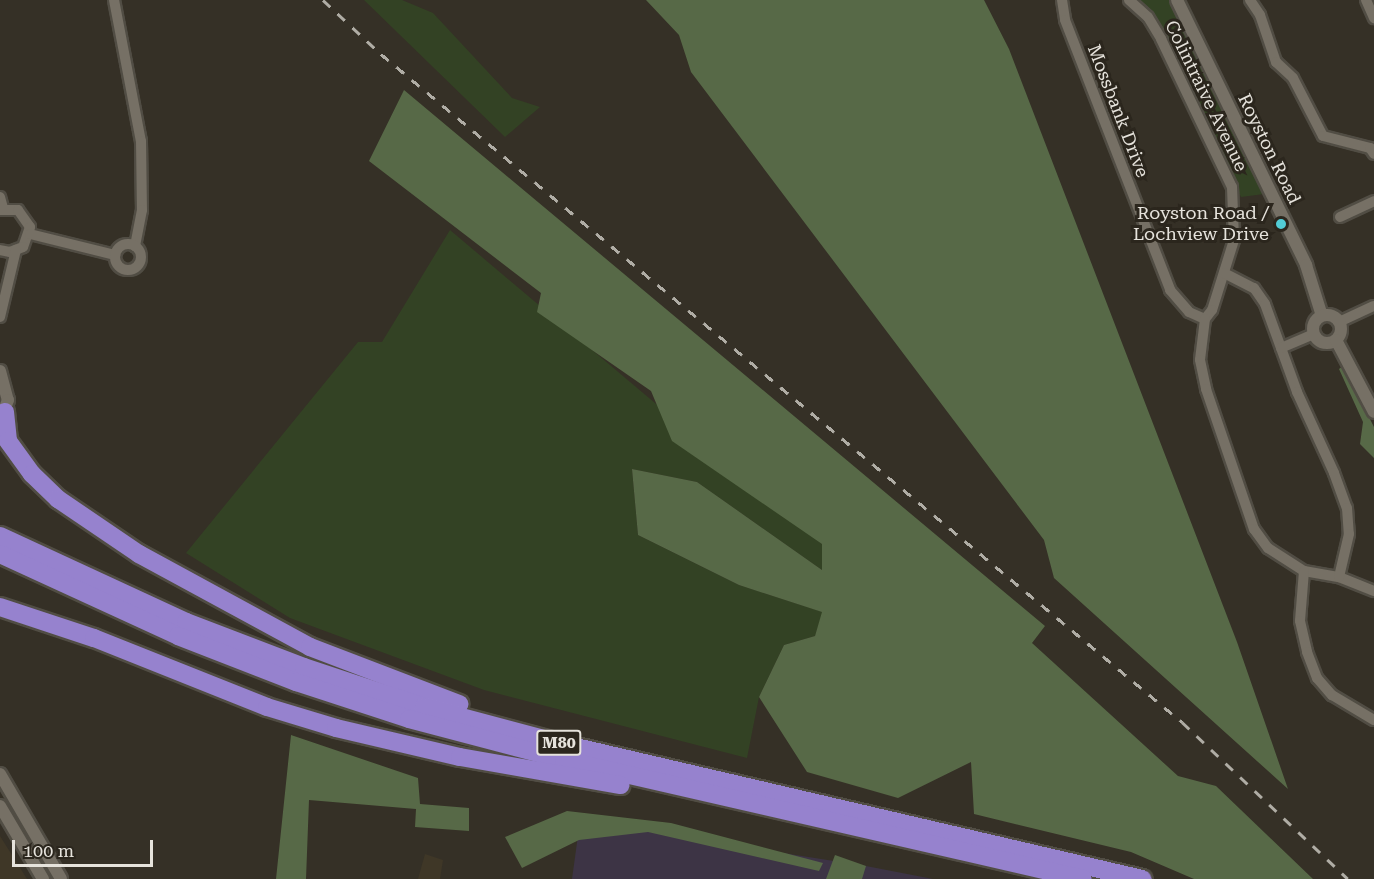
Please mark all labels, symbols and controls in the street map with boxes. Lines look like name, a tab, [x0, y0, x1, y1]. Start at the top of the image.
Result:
street label: Colintraive Avenue	[1160, 17, 1252, 175]
street label: Mossbank Drive	[1083, 42, 1153, 180]
street label: Royston Road	[1233, 90, 1305, 208]
place label: Royston Road / Lochview Drive	[1133, 203, 1269, 246]
marker: Royston Road / Lochview Drive	[1274, 217, 1288, 231]
road number: M80	[535, 730, 583, 756]
scale bar	[15, 828, 156, 866]
text: 100 m	[23, 840, 74, 861]

